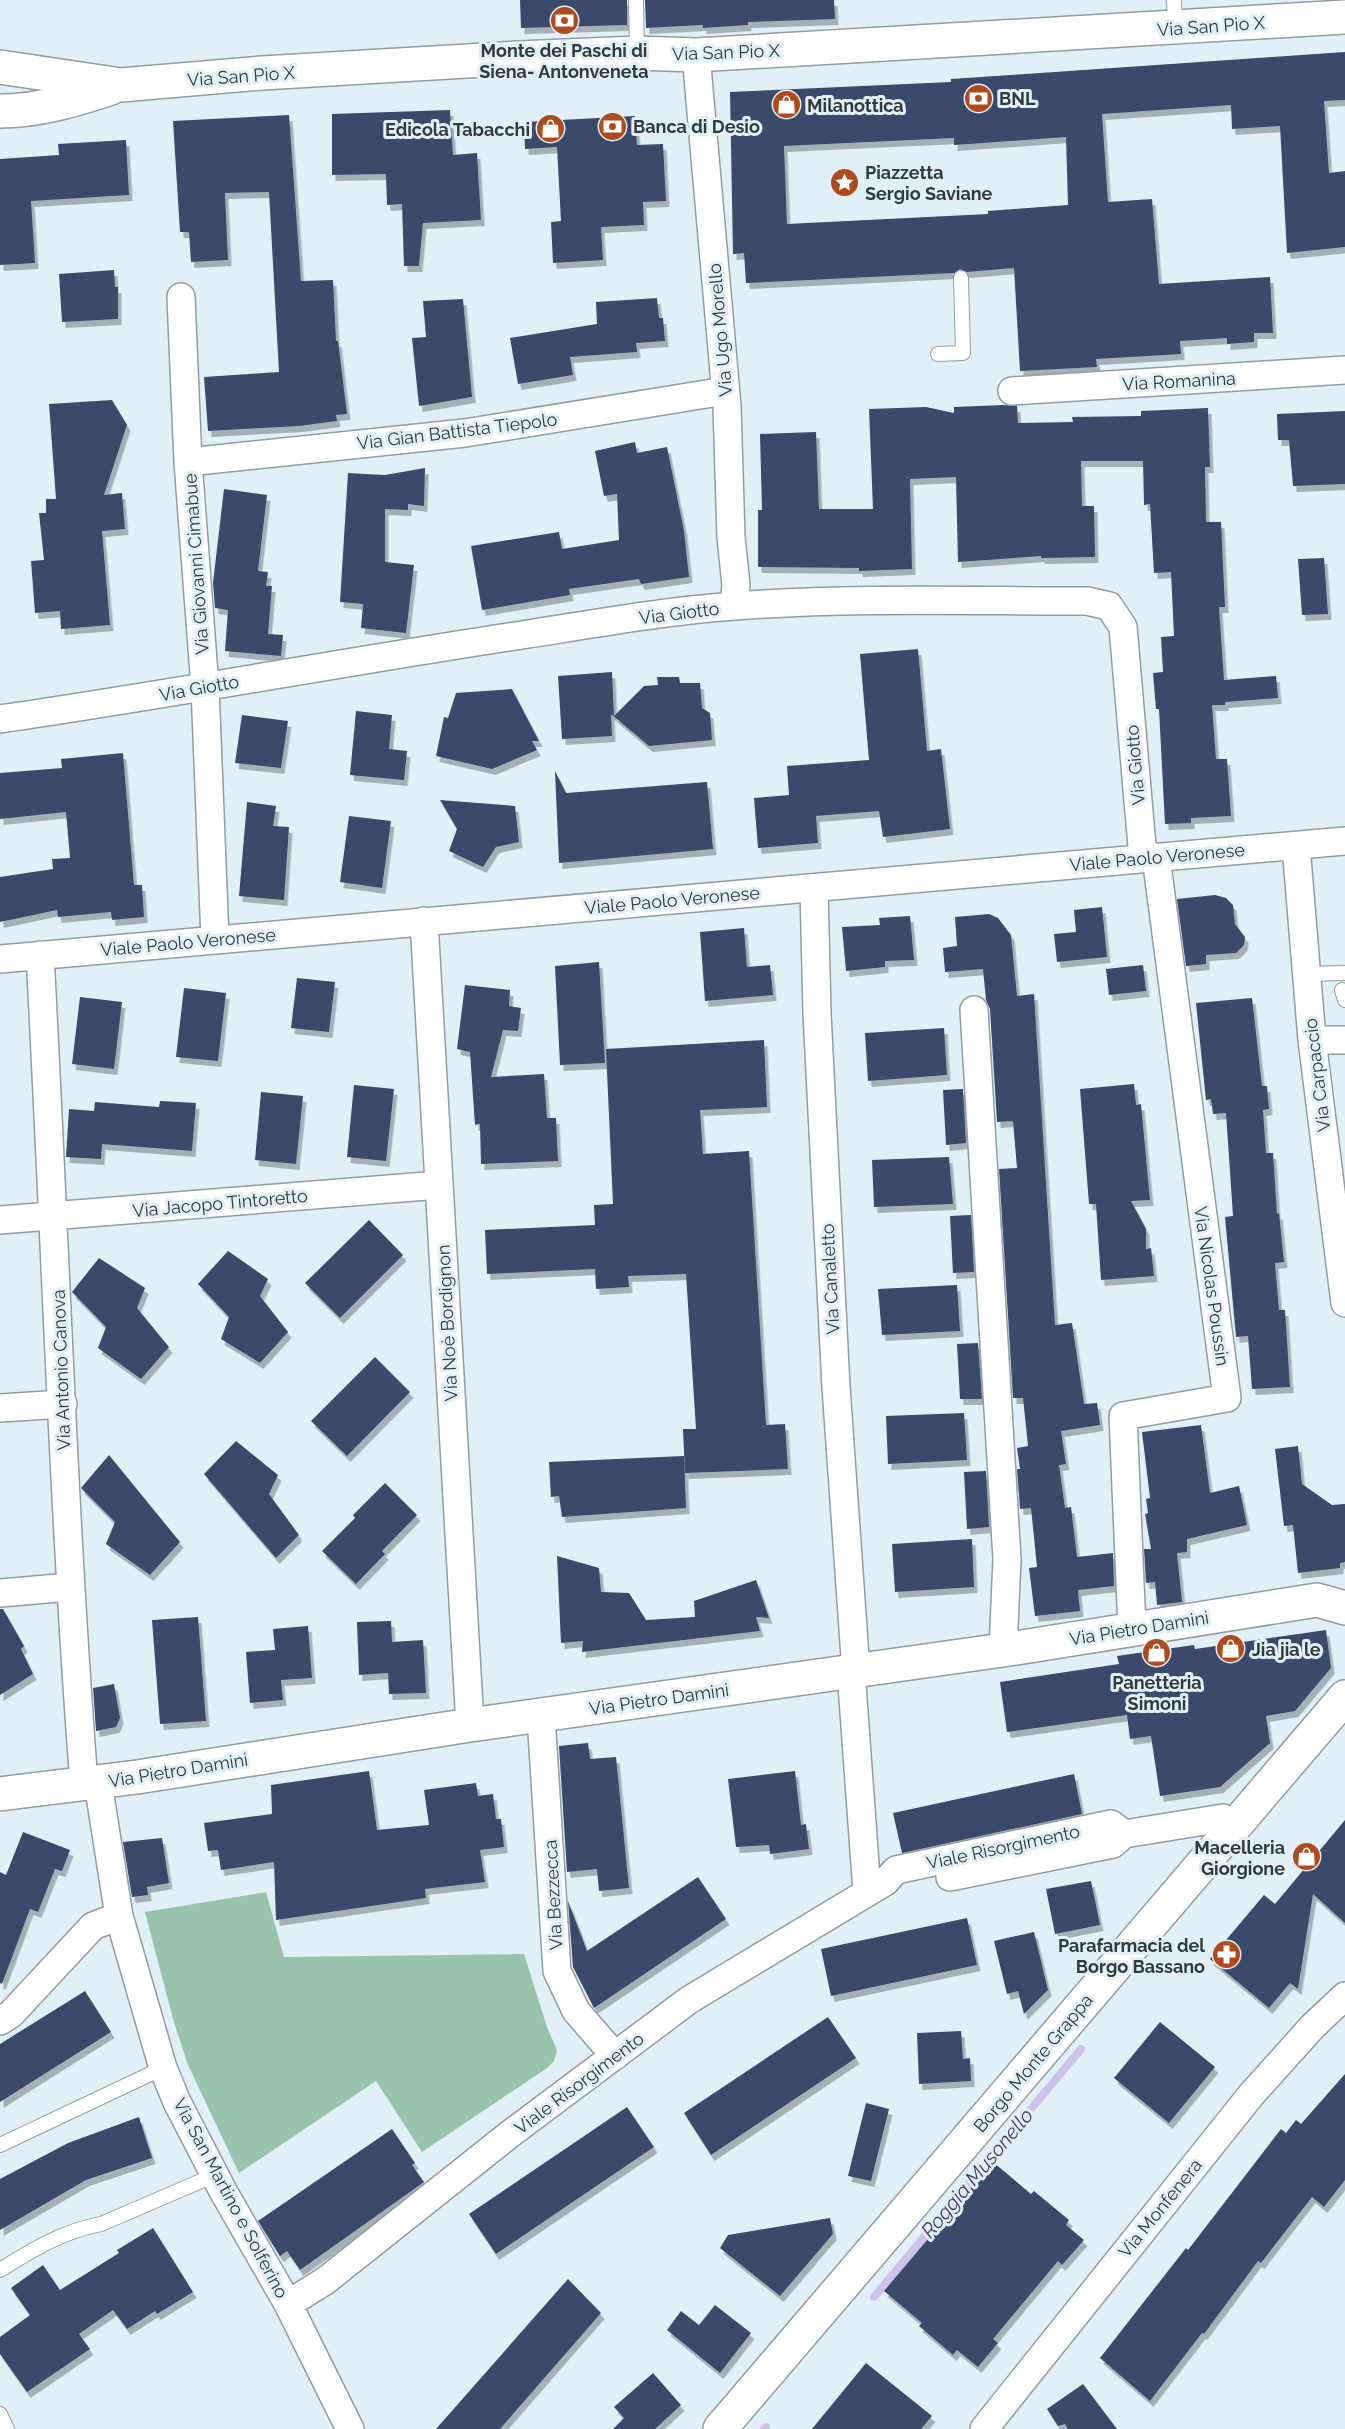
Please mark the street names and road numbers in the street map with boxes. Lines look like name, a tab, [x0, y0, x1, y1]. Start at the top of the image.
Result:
street label: Via San Pio X	[1156, 12, 1266, 40]
street label: Via San Pio X	[672, 40, 781, 64]
street label: Via San Pio X	[186, 62, 296, 90]
street label: Via Ugo Morello	[704, 262, 736, 398]
street label: Via Romanina	[1122, 368, 1236, 394]
street label: Via Gian Battista Tiepolo	[356, 408, 559, 454]
street label: Via Giovanni Cimabue	[179, 472, 213, 655]
street label: Via Giotto	[638, 598, 721, 628]
street label: Via Giotto	[158, 671, 241, 705]
street label: Via Giotto	[1121, 724, 1149, 806]
street label: Viale Paolo Veronese	[1068, 839, 1246, 875]
street label: Viale Paolo Veronese	[583, 882, 761, 918]
street label: Viale Paolo Veronese	[99, 924, 277, 960]
street label: Via Carpaccio	[1300, 1017, 1334, 1133]
street label: Via Jacopo Tintoretto	[132, 1185, 309, 1221]
street label: Via Nicolas Poussin	[1190, 1205, 1234, 1367]
street label: Via Canaletto	[817, 1223, 843, 1335]
street label: Via Noè Bordignon	[432, 1244, 462, 1402]
street label: Via Antonio Canova	[48, 1289, 74, 1451]
street label: Via Pietro Damini	[1068, 1607, 1210, 1649]
street label: Via Pietro Damini	[588, 1679, 730, 1719]
street label: Via Pietro Damini	[107, 1749, 249, 1791]
street label: Viale Risorgimento	[924, 1820, 1082, 1874]
street label: Via Bezzecca	[540, 1839, 566, 1951]
street label: Borgo Monte Grappa	[969, 1990, 1097, 2136]
street label: Viale Risorgimento	[510, 2027, 648, 2138]
street label: Via San Martino e Solferino	[169, 2094, 293, 2302]
street label: Via Monfenera	[1114, 2155, 1206, 2261]

